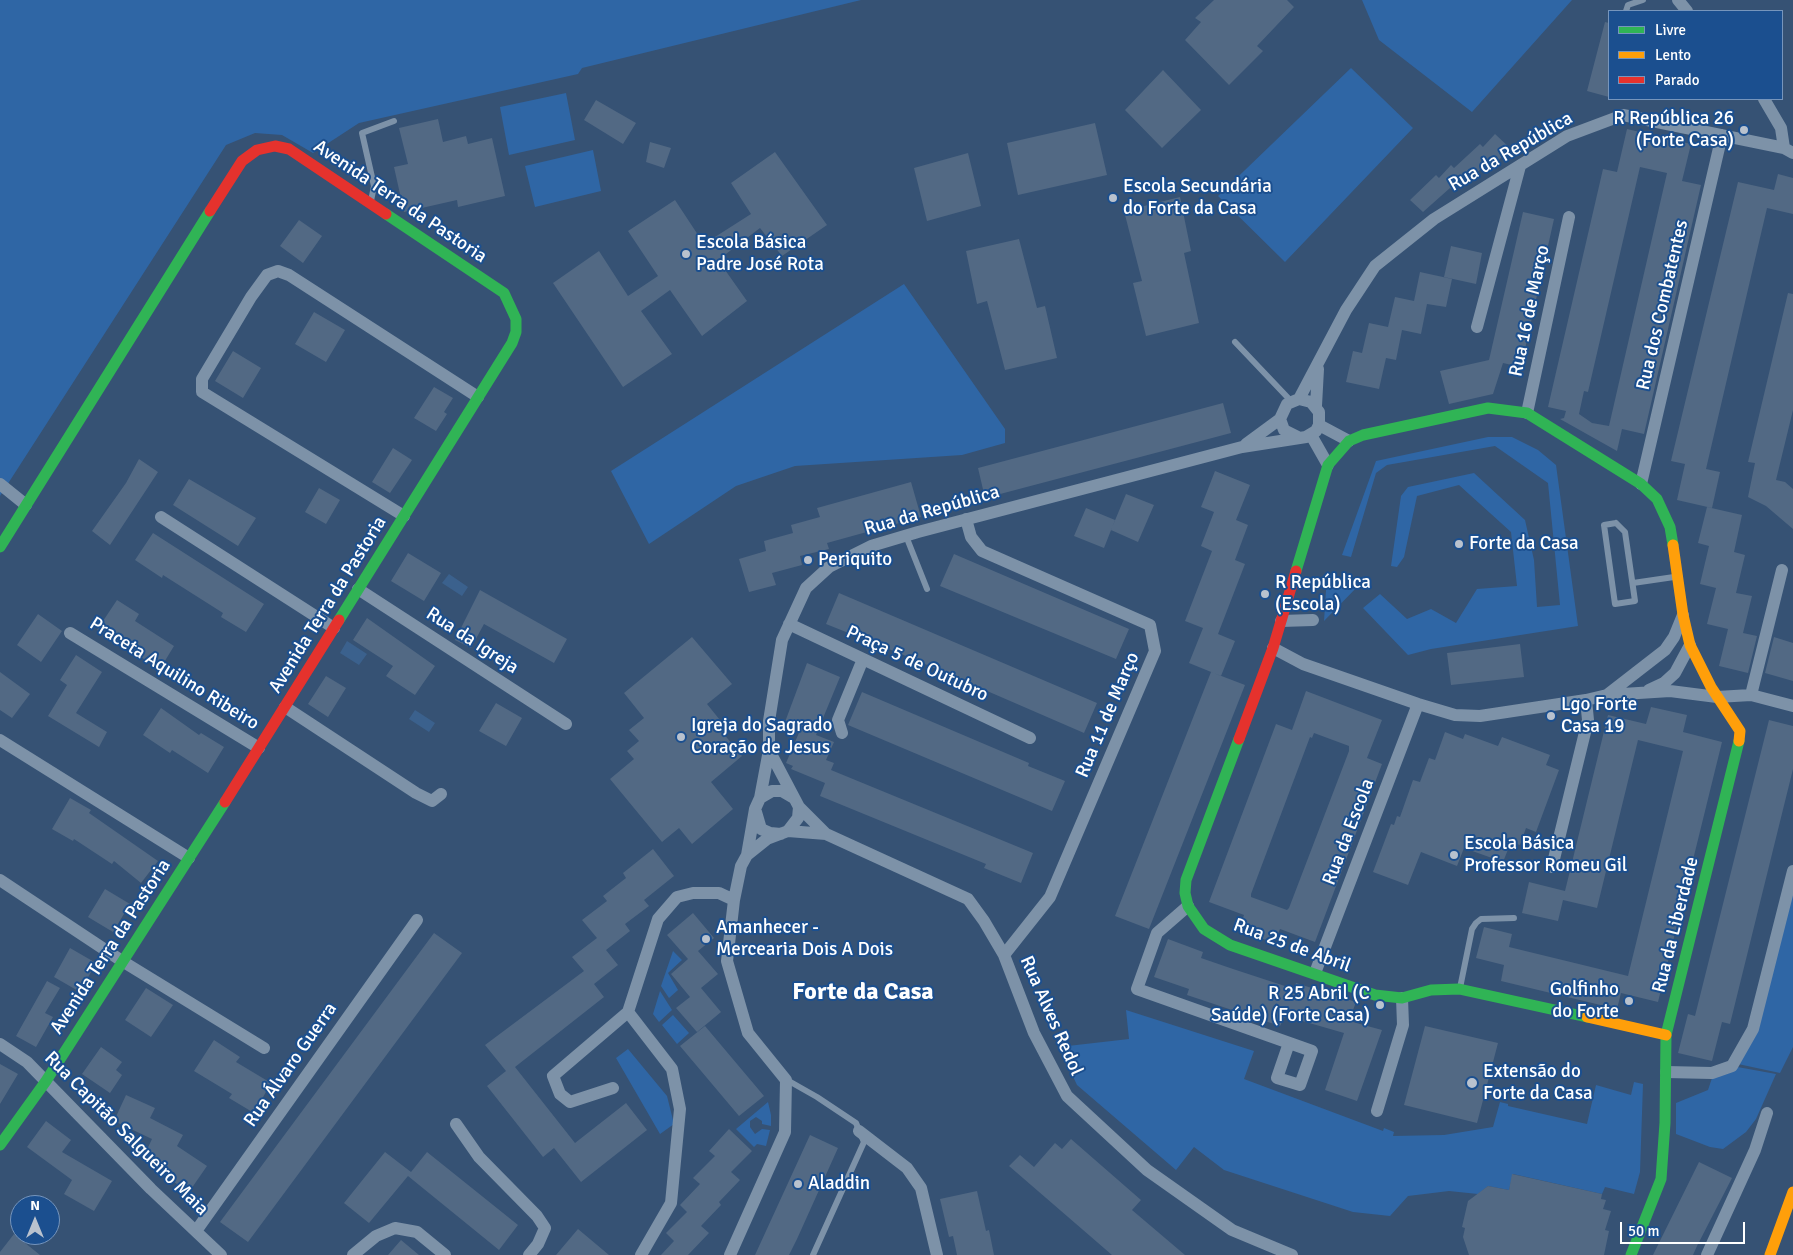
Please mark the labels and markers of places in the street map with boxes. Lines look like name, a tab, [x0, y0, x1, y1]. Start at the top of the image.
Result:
place label: R República 26 (Forte Casa)	[1613, 108, 1734, 152]
marker: R República 26 (Forte Casa)	[1738, 124, 1750, 136]
place label: Escola Secundária do Forte da Casa	[1123, 176, 1272, 220]
marker: Escola Secundária do Forte da Casa	[1107, 192, 1119, 204]
place label: Escola Básica Padre José Rota	[696, 232, 824, 276]
marker: Escola Básica Padre José Rota	[680, 248, 692, 260]
place label: Forte da Casa	[1469, 533, 1579, 555]
marker: Forte da Casa	[1453, 538, 1465, 550]
place label: Periquito	[818, 549, 892, 571]
marker: Periquito	[802, 554, 814, 566]
place label: R República (Escola)	[1275, 572, 1371, 616]
marker: R República (Escola)	[1259, 588, 1271, 600]
place label: Lgo Forte Casa 19	[1561, 694, 1637, 738]
marker: Lgo Forte Casa 19	[1545, 710, 1557, 722]
place label: Igreja do Sagrado Coração de Jesus	[691, 715, 832, 759]
marker: Igreja do Sagrado Coração de Jesus	[675, 731, 687, 743]
place label: Escola Básica Professor Romeu Gil	[1464, 833, 1627, 877]
marker: Escola Básica Professor Romeu Gil	[1448, 849, 1460, 861]
place label: Amanhecer - Mercearia Dois A Dois	[716, 917, 893, 961]
marker: Amanhecer - Mercearia Dois A Dois	[700, 933, 712, 945]
place label: Golfinho do Forte	[1550, 979, 1619, 1023]
place label: R 25 Abril (C Saúde) (Forte Casa)	[1211, 983, 1370, 1027]
marker: Golfinho do Forte	[1623, 995, 1635, 1007]
marker: R 25 Abril (C Saúde) (Forte Casa)	[1374, 999, 1386, 1011]
place label: Extensão do Forte da Casa	[1483, 1061, 1593, 1105]
marker: Extensão do Forte da Casa	[1465, 1076, 1479, 1090]
place label: Aladdin	[808, 1173, 870, 1195]
marker: Aladdin	[792, 1178, 804, 1190]

